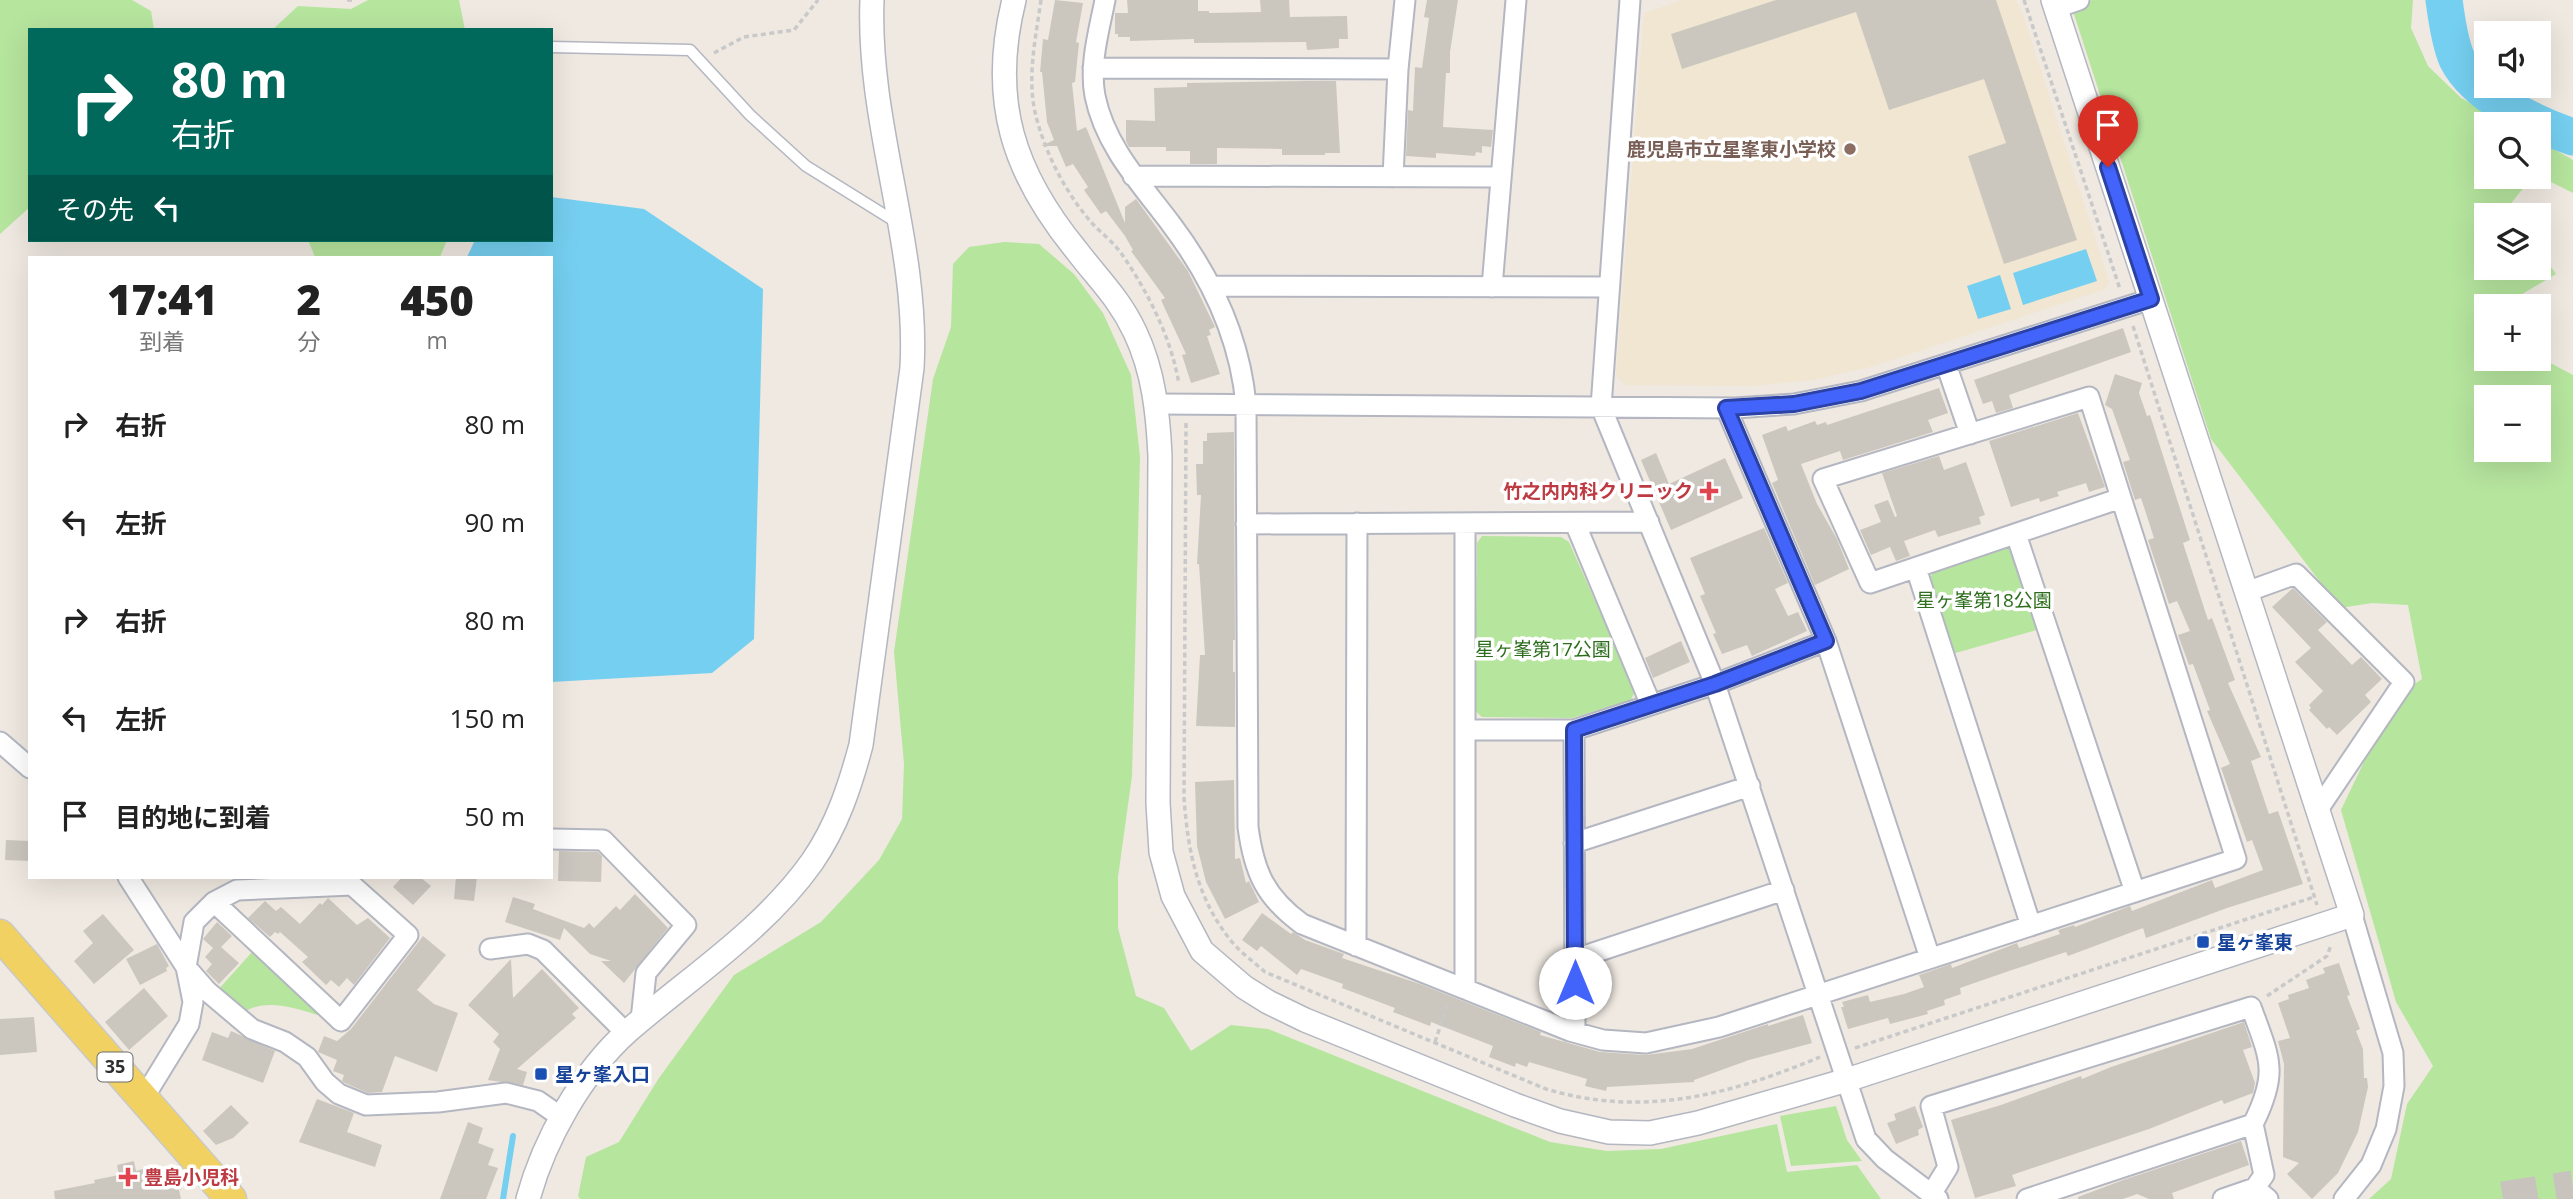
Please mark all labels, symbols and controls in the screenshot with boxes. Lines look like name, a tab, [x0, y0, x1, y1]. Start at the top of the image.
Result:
map controls	[2474, 21, 2551, 462]
button: sound	[2474, 21, 2551, 98]
text: 80 m	[171, 46, 288, 112]
icon: right	[56, 56, 147, 147]
pin	[2078, 95, 2138, 167]
icon: arrive	[2089, 106, 2127, 144]
text: 右折	[171, 112, 235, 155]
button: search	[2474, 112, 2551, 189]
place label: 鹿児島市立星峯東小学校	[1627, 136, 1836, 162]
marker: 鹿児島市立星峯東小学校	[1842, 141, 1858, 157]
icon: left	[148, 189, 186, 227]
text: その先	[56, 191, 134, 227]
button: layers	[2474, 203, 2551, 280]
text: 17:41	[107, 270, 218, 327]
text: 2	[297, 270, 321, 327]
text: 450	[400, 271, 474, 328]
button: +	[2474, 294, 2551, 371]
text: m	[426, 324, 448, 356]
text: 到着	[139, 325, 185, 357]
text: 分	[297, 325, 320, 357]
button: −	[2474, 385, 2551, 462]
icon: right	[56, 405, 94, 443]
text: 80 m	[464, 406, 525, 442]
text: 右折	[115, 407, 167, 443]
place label: 竹之内内科クリニック	[1503, 478, 1693, 504]
marker: 竹之内内科クリニック	[1699, 481, 1719, 501]
icon: left	[56, 503, 94, 541]
text: 90 m	[464, 504, 525, 540]
text: 左折	[115, 505, 167, 541]
park label: 星ヶ峯第18公園	[1916, 587, 2052, 613]
icon: right	[56, 601, 94, 639]
text: 80 m	[464, 602, 525, 638]
text: 右折	[115, 603, 167, 639]
park label: 星ヶ峯第17公園	[1475, 636, 1611, 662]
icon: left	[56, 699, 94, 737]
text: 150 m	[450, 700, 525, 736]
text: 左折	[115, 701, 167, 737]
icon: arrive	[56, 797, 94, 835]
text: 50 m	[464, 798, 525, 834]
text: 目的地に到着	[115, 799, 271, 835]
place label: 星ヶ峯東	[2217, 929, 2293, 955]
marker: 星ヶ峯東	[2195, 934, 2211, 950]
position arrow	[1538, 946, 1612, 1020]
road number: 35	[97, 1052, 132, 1082]
place label: 星ヶ峯入口	[555, 1061, 650, 1087]
marker: 星ヶ峯入口	[533, 1066, 549, 1082]
place label: 豊島小児科	[144, 1164, 239, 1190]
marker: 豊島小児科	[118, 1167, 138, 1187]

